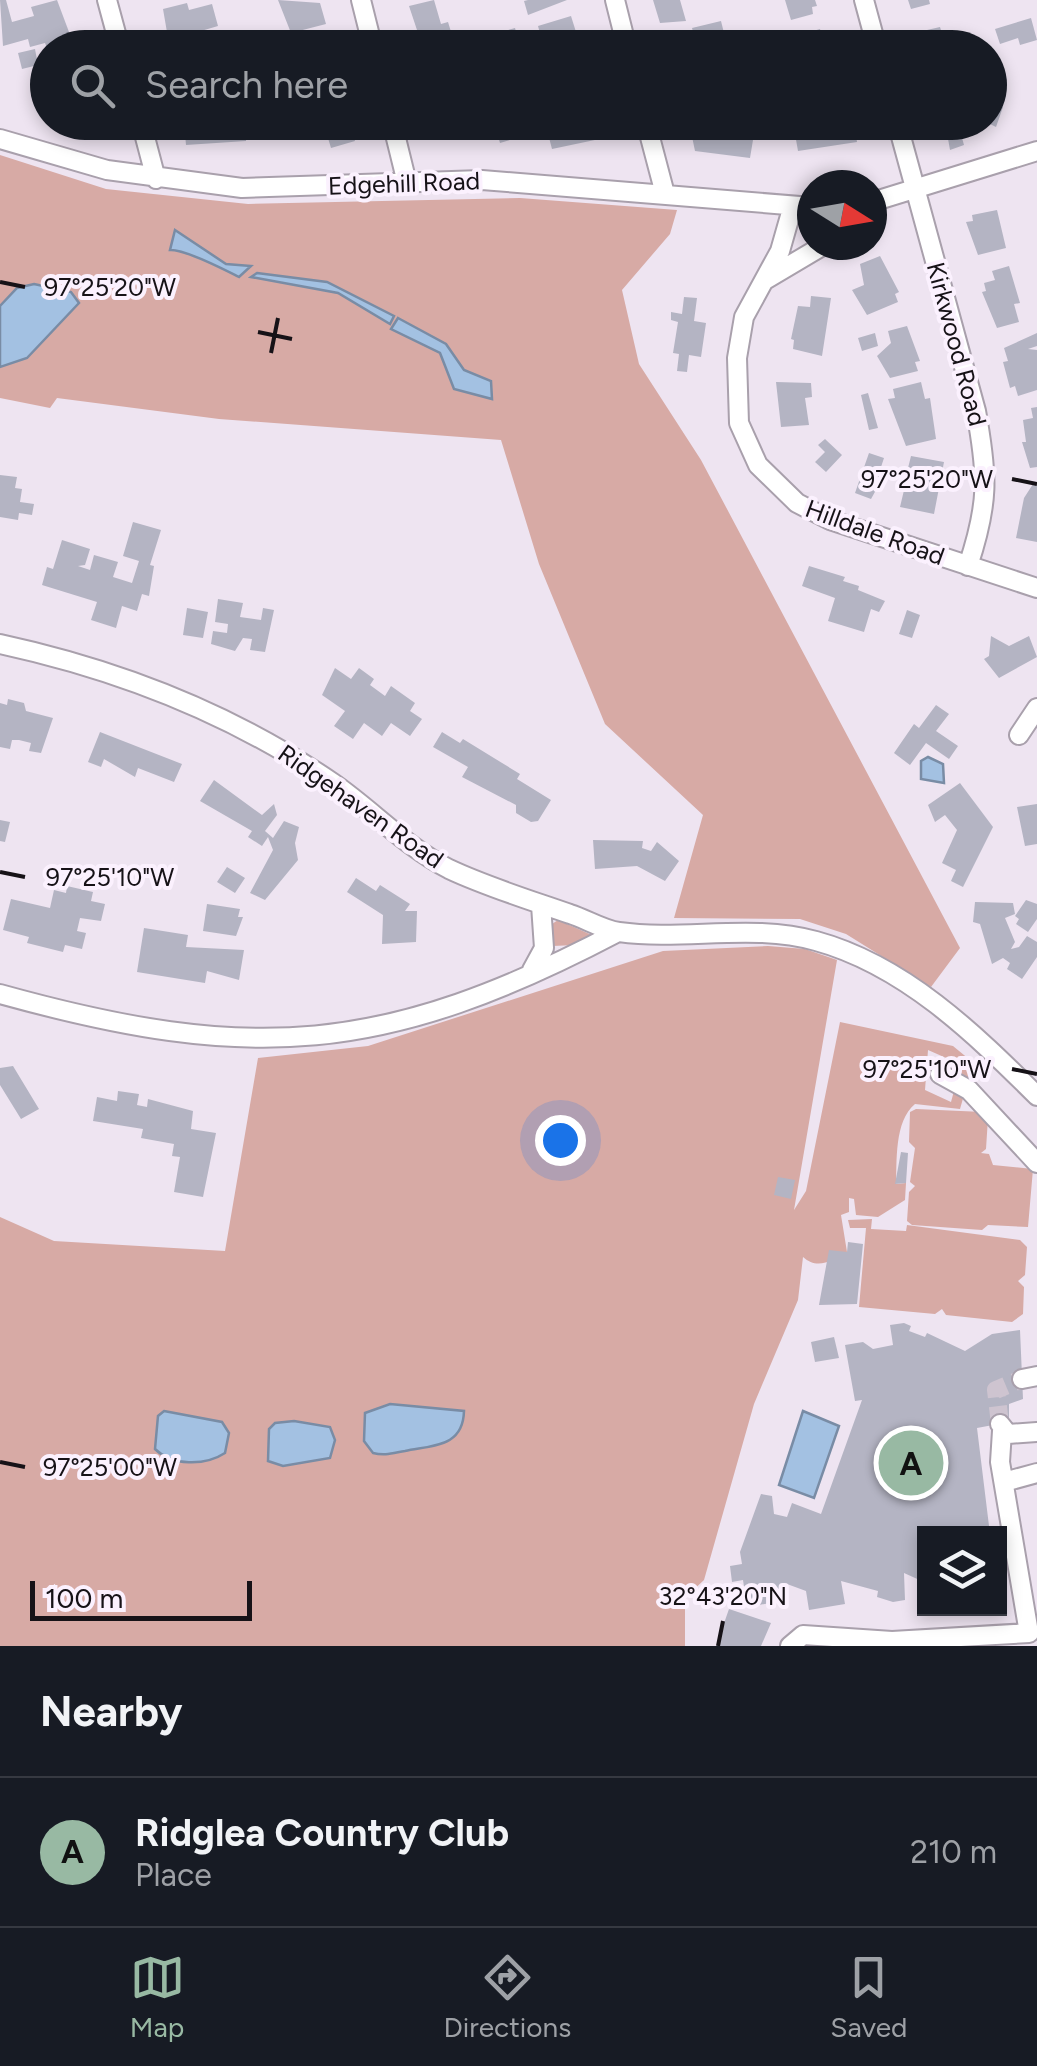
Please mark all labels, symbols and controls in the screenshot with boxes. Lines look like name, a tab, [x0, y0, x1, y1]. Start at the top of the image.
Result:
search box	[30, 30, 1007, 140]
icon: search	[65, 58, 120, 113]
text: Search here	[145, 62, 348, 108]
street label: Edgehill Road	[327, 165, 481, 201]
north arrow	[797, 170, 887, 260]
street label: Kirkwood Road	[921, 259, 993, 429]
text: 97°25'20"W	[44, 272, 176, 302]
text: 97°25'20"W	[861, 464, 993, 494]
street label: Hilldale Road	[801, 493, 949, 571]
street label: Ridgehaven Road	[273, 738, 449, 874]
text: 97°25'10"W	[46, 862, 174, 892]
text: 97°25'10"W	[863, 1054, 991, 1084]
your location	[535, 1115, 586, 1166]
pin: A	[878, 1426, 944, 1500]
text: 97°25'00"W	[43, 1452, 177, 1482]
map controls	[917, 1526, 1007, 1616]
button: layers	[917, 1526, 1007, 1616]
scale bar	[30, 1576, 252, 1620]
text: 100 m	[45, 1581, 123, 1615]
text: 32°43'20"N	[659, 1581, 787, 1611]
text: Nearby	[40, 1686, 182, 1737]
text: Ridglea Country Club	[135, 1810, 509, 1856]
text: A	[61, 1833, 84, 1871]
text: 210 m	[910, 1833, 997, 1871]
text: Place	[135, 1856, 212, 1894]
tab: Map	[130, 1950, 185, 2044]
tab: Directions	[444, 1950, 571, 2044]
tab: Saved	[830, 1950, 907, 2044]

